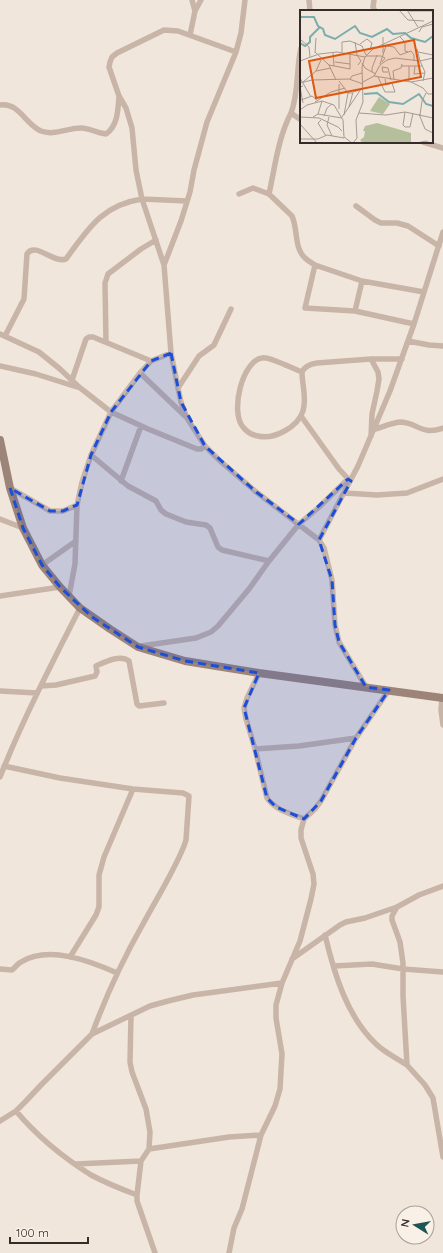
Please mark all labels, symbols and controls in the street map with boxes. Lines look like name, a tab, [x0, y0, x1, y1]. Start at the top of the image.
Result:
inset map	[300, 10, 433, 143]
north arrow	[395, 1205, 435, 1245]
text: N	[398, 1218, 413, 1228]
scale bar	[10, 1219, 88, 1245]
text: 100 m	[16, 1225, 49, 1240]

